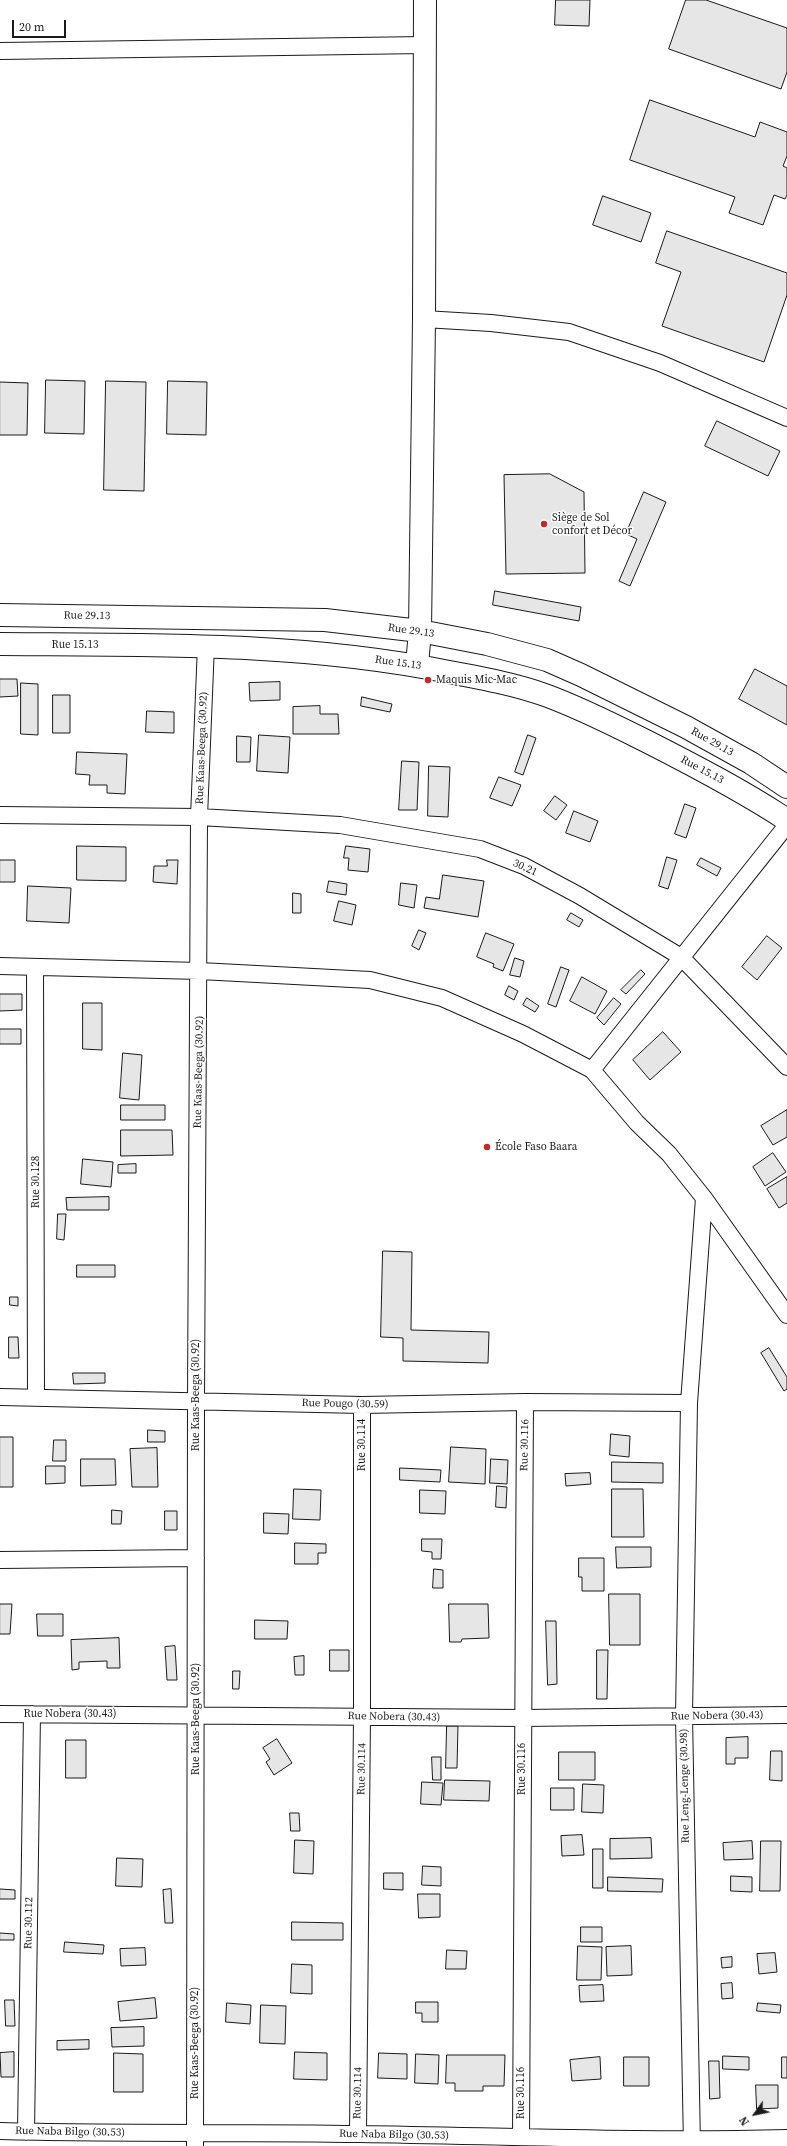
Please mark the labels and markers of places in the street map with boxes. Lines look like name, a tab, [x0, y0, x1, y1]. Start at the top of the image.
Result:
place label: Siège de Sol confort et Décor	[552, 511, 632, 537]
marker: Siège de Sol confort et Décor	[539, 519, 549, 529]
place label: Maquis Mic-Mac	[436, 673, 517, 687]
marker: Maquis Mic-Mac	[423, 675, 433, 685]
place label: École Faso Baara	[495, 1140, 577, 1154]
marker: École Faso Baara	[482, 1142, 492, 1152]

